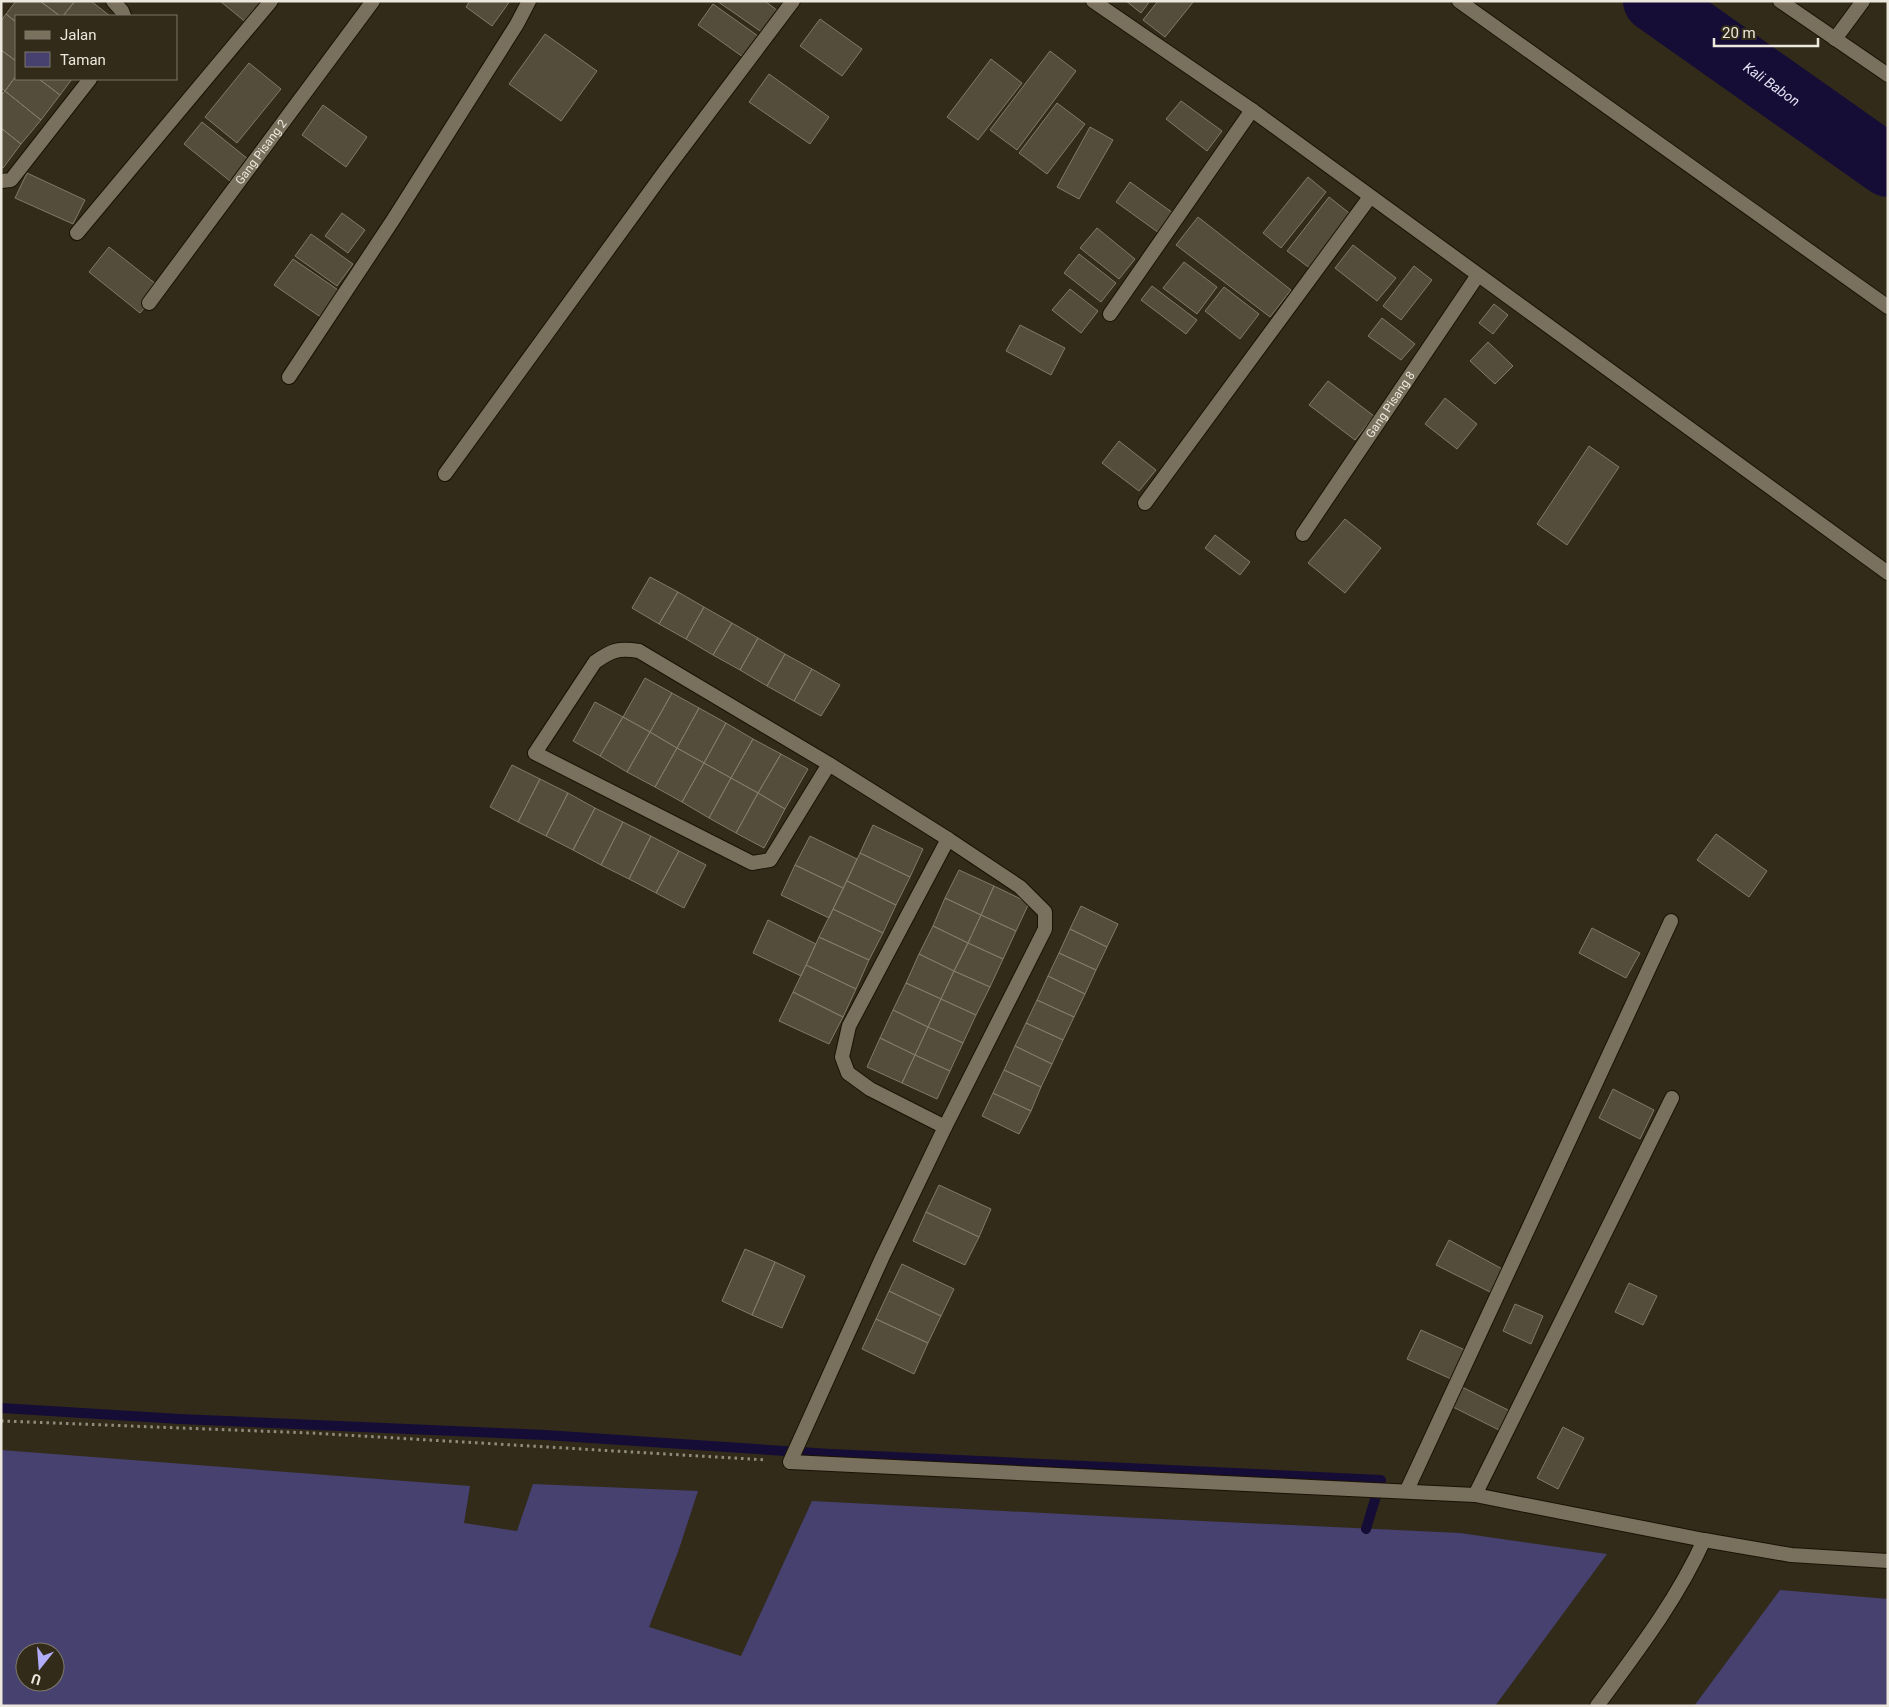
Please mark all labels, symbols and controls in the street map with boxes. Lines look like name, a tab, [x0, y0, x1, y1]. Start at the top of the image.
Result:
legend	[15, 15, 178, 80]
scale bar	[1714, 15, 1818, 47]
text: 20 m	[1722, 24, 1756, 42]
text: Jalan	[60, 26, 97, 44]
text: Taman	[60, 51, 106, 69]
water label: Kali Babon	[1741, 59, 1803, 109]
street label: Gang Pisang 2	[232, 117, 290, 187]
street label: Gang Pisang 8	[1363, 369, 1418, 441]
north arrow	[15, 1642, 65, 1692]
text: U	[29, 1670, 43, 1688]

